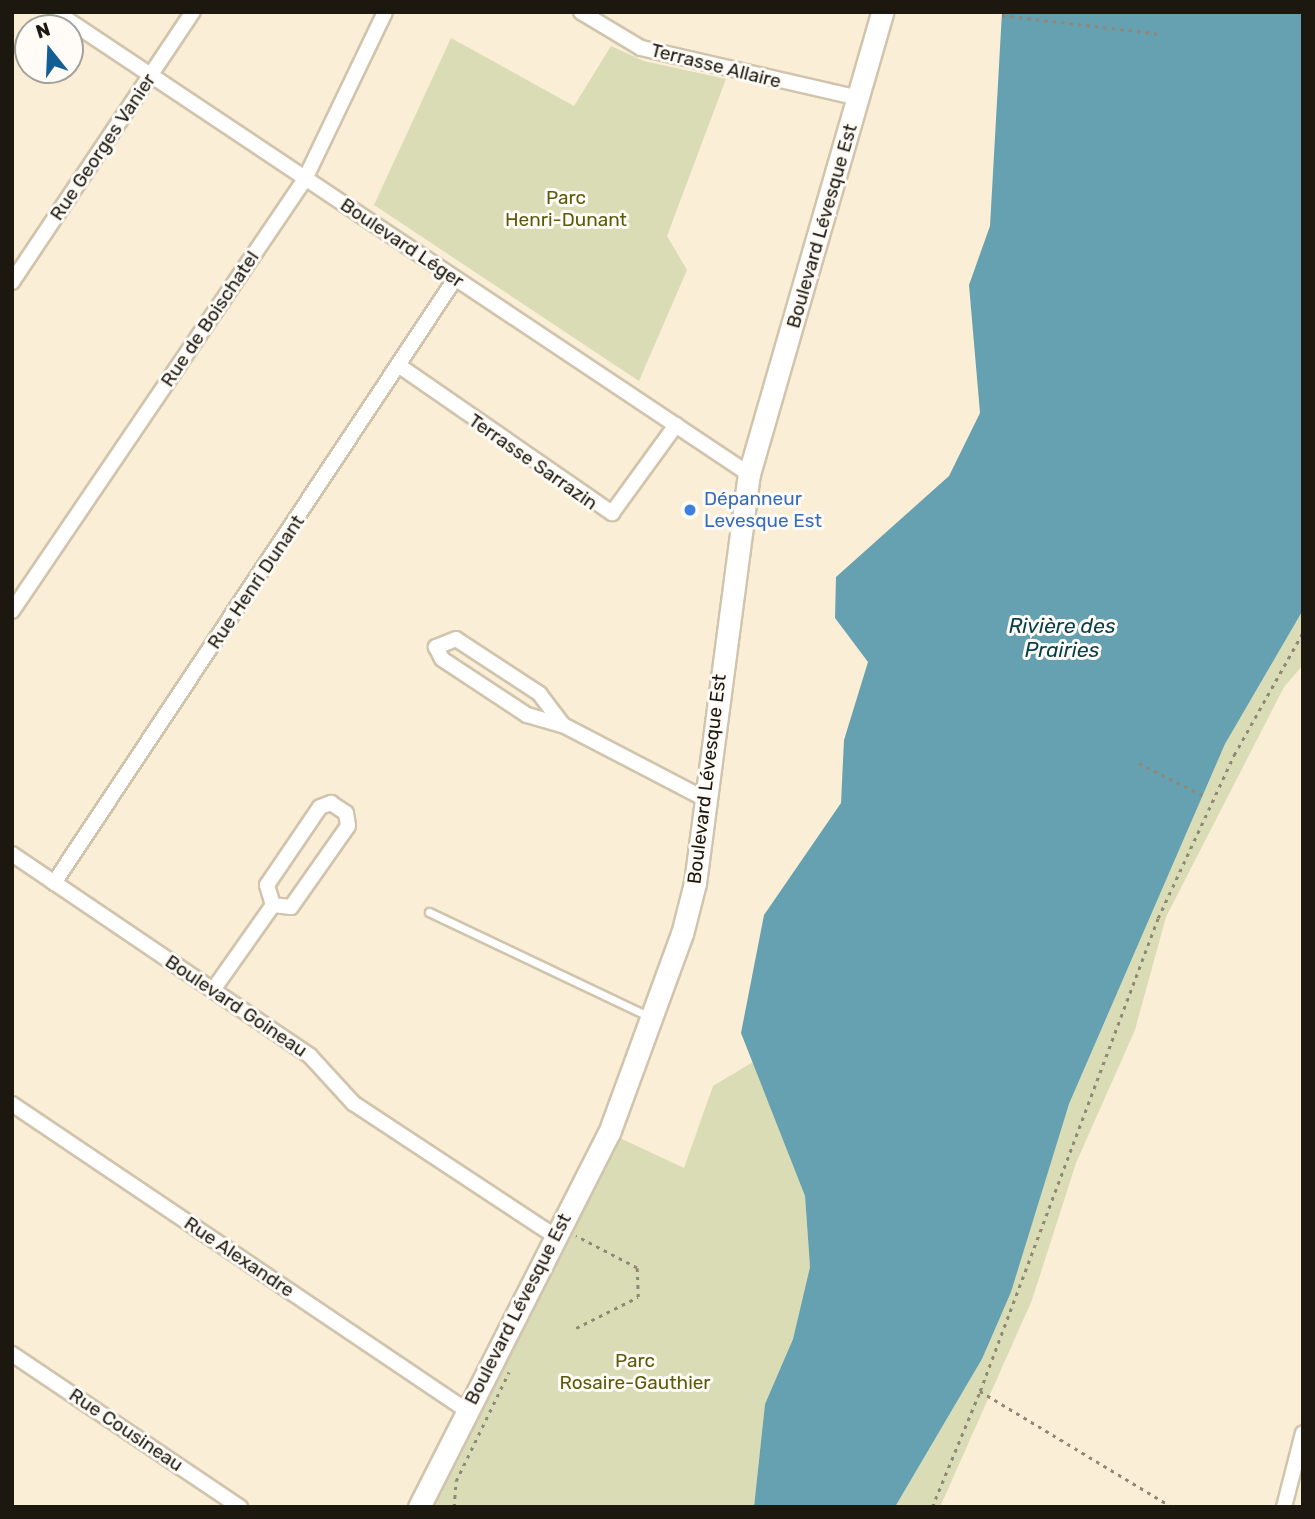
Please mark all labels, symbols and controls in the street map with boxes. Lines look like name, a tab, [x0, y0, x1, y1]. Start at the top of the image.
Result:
north arrow	[14, 14, 84, 84]
text: N	[33, 17, 53, 44]
street label: Terrasse Allaire	[648, 39, 784, 93]
street label: Rue Georges Vanier	[45, 69, 161, 225]
street label: Boulevard Lévesque Est	[782, 121, 862, 331]
park label: Parc Henri-Dunant	[505, 187, 627, 231]
street label: Boulevard Léger	[336, 193, 468, 293]
street label: Rue de Boischatel	[156, 247, 264, 391]
street label: Terrasse Sarrazin	[464, 409, 602, 515]
place label: Dépanneur Levesque Est	[704, 488, 822, 532]
marker: Dépanneur Levesque Est	[682, 502, 698, 518]
street label: Rue Henri Dunant	[203, 511, 309, 653]
water label: Rivière des Prairies	[1008, 613, 1116, 663]
street label: Boulevard Lévesque Est	[683, 673, 731, 885]
street label: Boulevard Goineau	[161, 950, 311, 1062]
street label: Boulevard Lévesque Est	[460, 1210, 576, 1408]
street label: Rue Alexandre	[180, 1212, 298, 1302]
park label: Parc Rosaire-Gauthier	[559, 1350, 711, 1394]
street label: Rue Cousineau	[65, 1383, 187, 1477]

